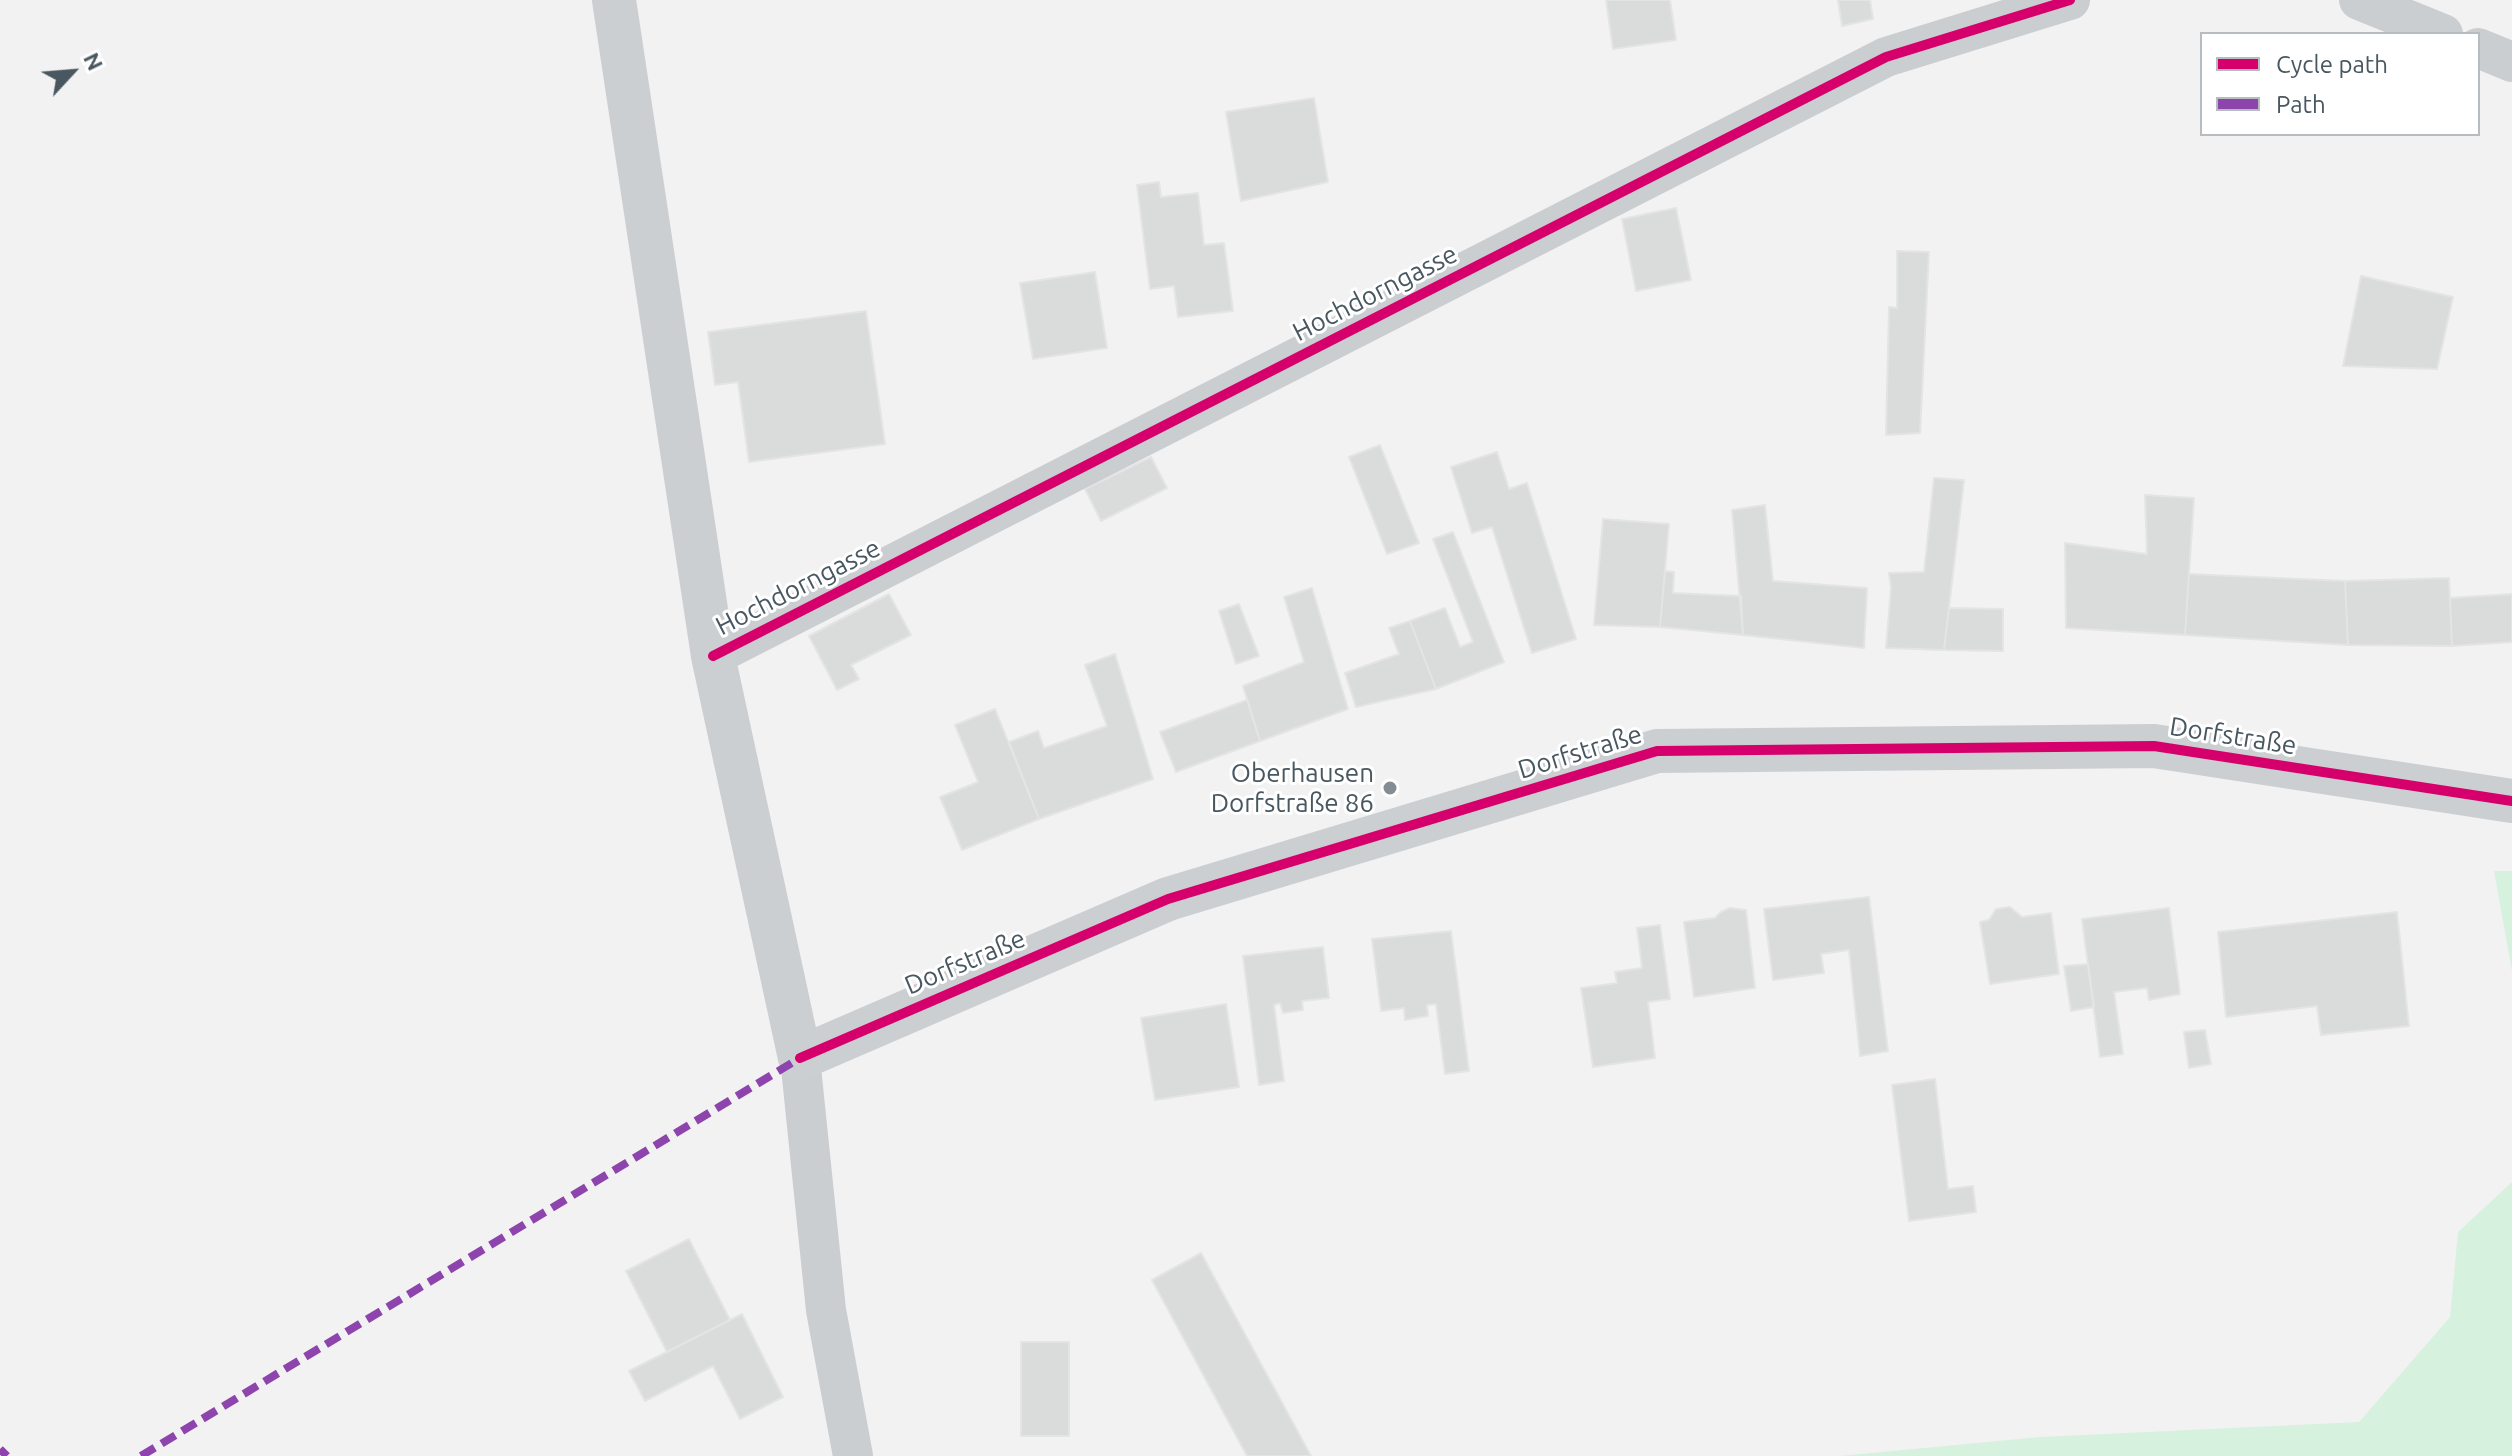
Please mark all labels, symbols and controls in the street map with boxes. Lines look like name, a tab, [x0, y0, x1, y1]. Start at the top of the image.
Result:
north arrow	[32, 32, 112, 112]
legend	[2200, 32, 2480, 136]
text: N	[79, 48, 109, 74]
text: Cycle path	[2276, 51, 2388, 78]
text: Path	[2276, 91, 2326, 118]
street label: Hochdorngasse	[1287, 238, 1463, 348]
street label: Hochdorngasse	[710, 532, 886, 642]
street label: Dorfstraße	[2167, 711, 2299, 761]
street label: Dorfstraße	[1514, 718, 1646, 786]
place label: Oberhausen Dorfstraße 86	[1211, 757, 1374, 818]
marker: Oberhausen Dorfstraße 86	[1381, 779, 1399, 797]
street label: Dorfstraße	[900, 923, 1030, 1001]

